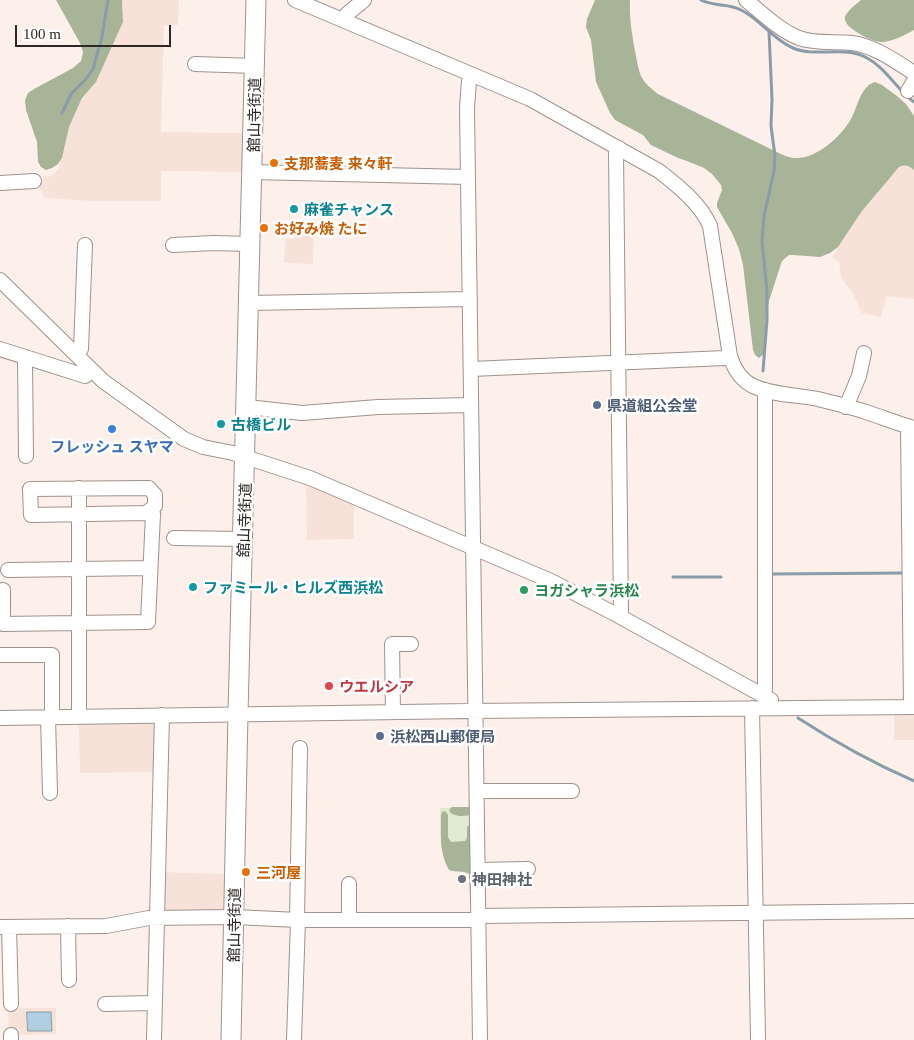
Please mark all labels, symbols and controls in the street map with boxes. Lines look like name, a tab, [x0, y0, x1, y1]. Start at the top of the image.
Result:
scale bar	[18, 15, 174, 47]
text: 100 m	[23, 26, 61, 42]
street label: 舘山寺街道	[244, 77, 264, 153]
place label: 支那蕎麦 来々軒	[284, 154, 392, 172]
marker: 支那蕎麦 来々軒	[268, 157, 280, 169]
place label: 麻雀チャンス	[304, 200, 394, 218]
marker: 麻雀チャンス	[288, 203, 300, 215]
place label: お好み焼 たに	[274, 219, 367, 237]
marker: お好み焼 たに	[258, 222, 270, 234]
place label: 県道組公会堂	[607, 396, 697, 414]
marker: 県道組公会堂	[591, 399, 603, 411]
place label: 古橋ビル	[231, 415, 291, 433]
marker: 古橋ビル	[215, 418, 227, 430]
marker: フレッシュ スヤマ	[106, 423, 118, 435]
place label: フレッシュ スヤマ	[50, 437, 174, 455]
street label: 舘山寺街道	[234, 482, 254, 558]
place label: ファミール・ヒルズ西浜松	[203, 578, 383, 596]
marker: ファミール・ヒルズ西浜松	[187, 581, 199, 593]
place label: ヨガシャラ浜松	[534, 581, 639, 599]
marker: ヨガシャラ浜松	[518, 584, 530, 596]
place label: ウエルシア	[339, 677, 414, 695]
marker: ウエルシア	[323, 680, 335, 692]
place label: 浜松西山郵便局	[390, 727, 495, 745]
marker: 浜松西山郵便局	[374, 730, 386, 742]
place label: 三河屋	[256, 863, 301, 881]
marker: 三河屋	[240, 866, 252, 878]
place label: 神田神社	[472, 870, 532, 888]
marker: 神田神社	[456, 873, 468, 885]
street label: 舘山寺街道	[224, 887, 244, 963]

